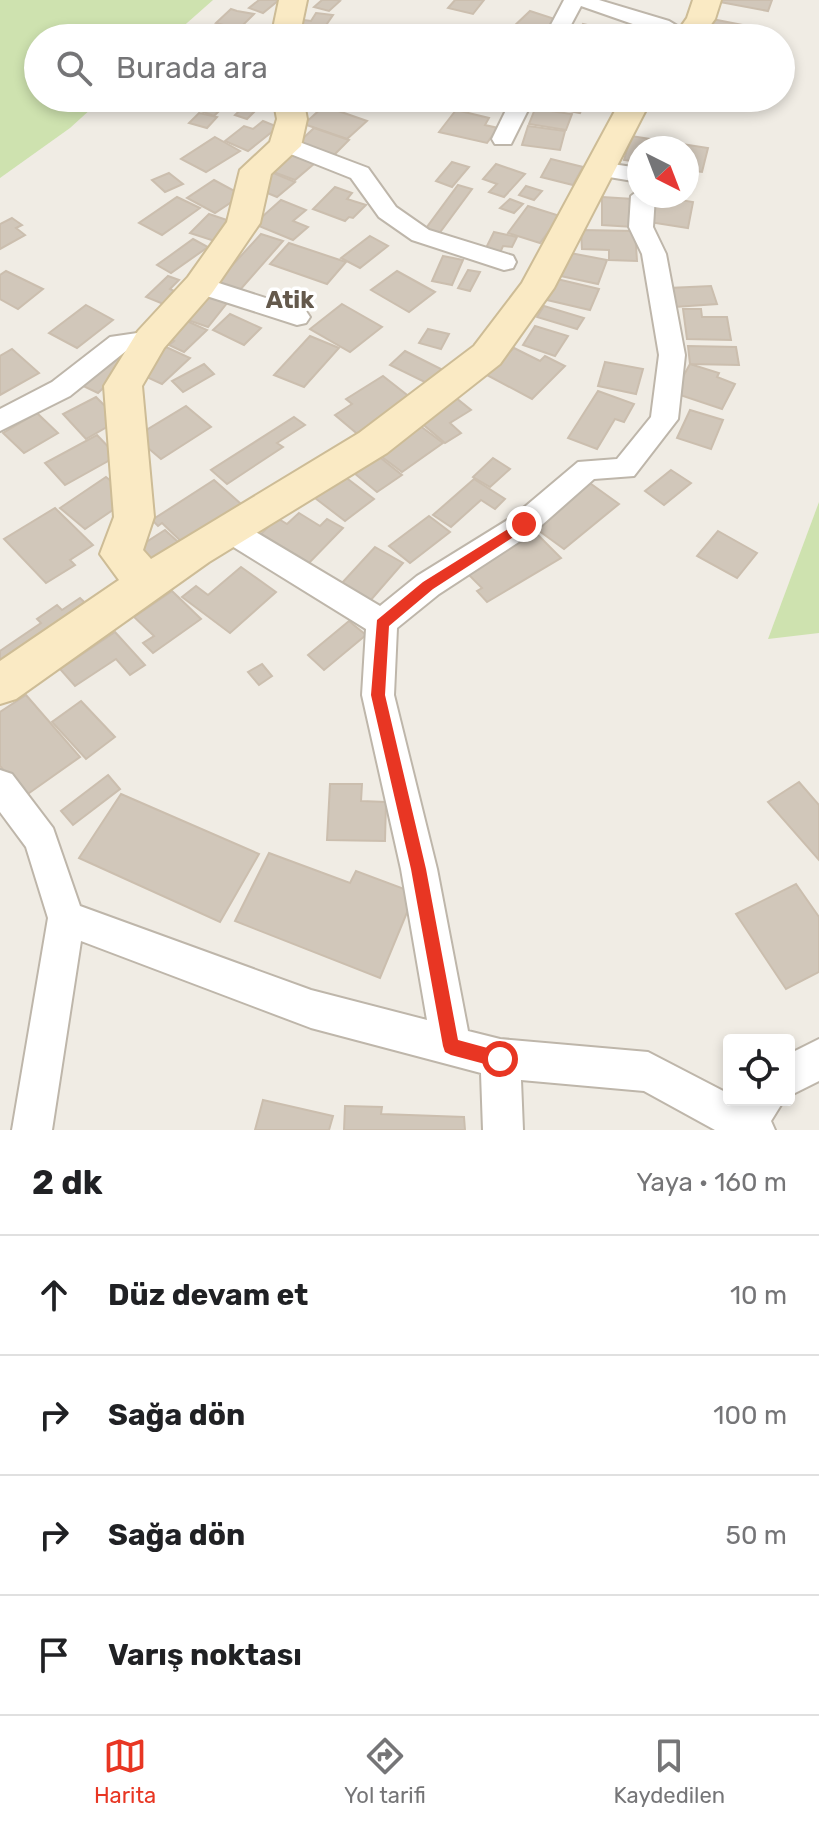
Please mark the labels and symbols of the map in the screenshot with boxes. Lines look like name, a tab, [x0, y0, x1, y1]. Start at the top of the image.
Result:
north arrow	[627, 136, 699, 208]
district label: Atik	[266, 286, 314, 314]
route end	[506, 506, 542, 542]
route start	[482, 1041, 518, 1077]

